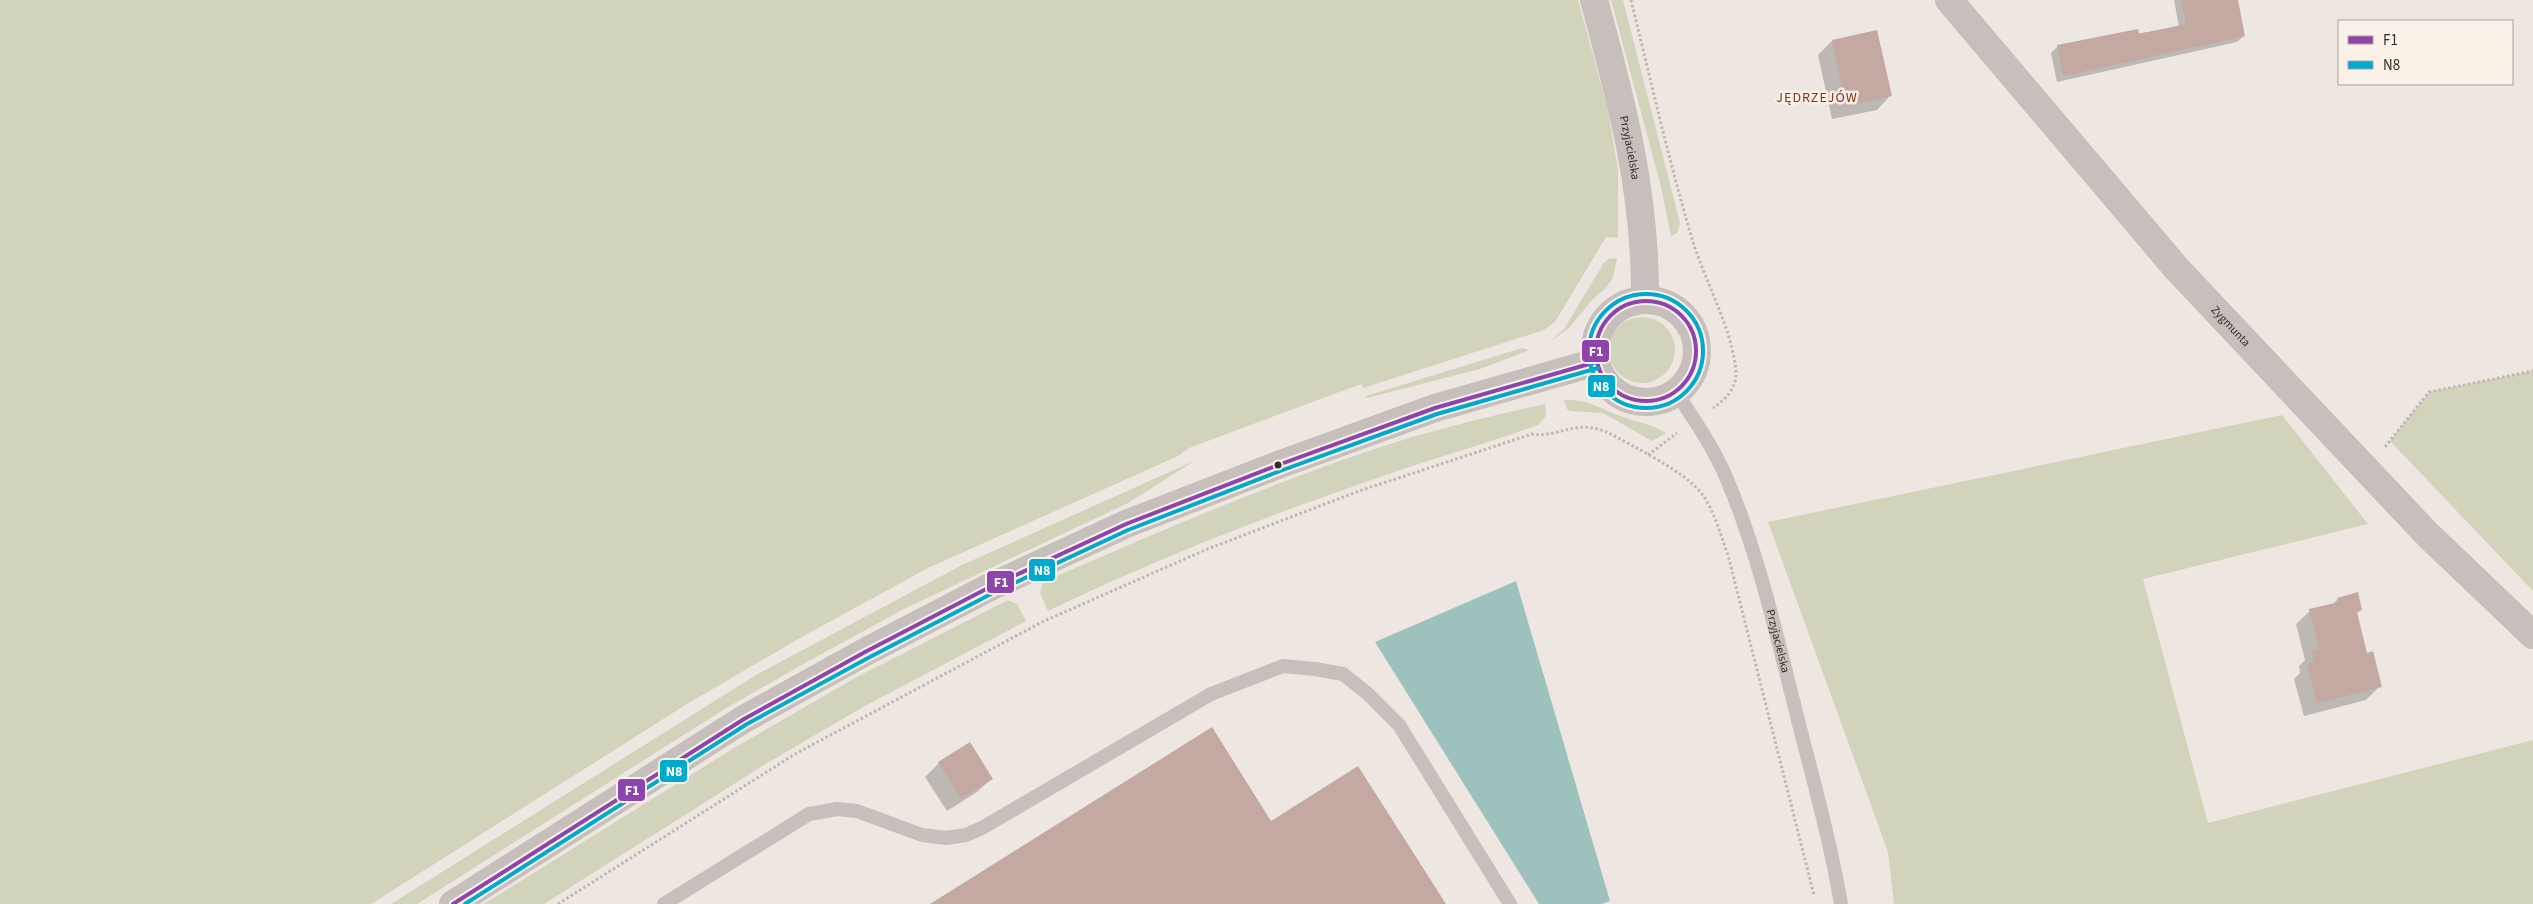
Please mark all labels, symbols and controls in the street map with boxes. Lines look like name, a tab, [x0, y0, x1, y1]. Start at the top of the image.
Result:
legend	[2338, 20, 2513, 85]
text: F1	[2383, 30, 2398, 51]
text: N8	[2383, 55, 2400, 76]
district label: JĘDRZEJÓW	[1776, 88, 1858, 108]
street label: Przyjacielska	[1615, 114, 1644, 181]
street label: Zygmunta	[2207, 302, 2254, 351]
line badge: F1	[1581, 339, 1610, 363]
text: F1	[1589, 342, 1603, 362]
line badge: N8	[1587, 374, 1616, 398]
text: N8	[1593, 377, 1609, 397]
unlabelled marker	[1273, 460, 1283, 470]
line badge: N8	[1028, 558, 1056, 582]
text: N8	[1034, 561, 1050, 581]
line badge: F1	[986, 570, 1015, 594]
text: F1	[994, 573, 1008, 593]
street label: Przyjacielska	[1761, 608, 1794, 675]
line badge: N8	[659, 759, 688, 783]
text: N8	[666, 762, 682, 782]
line badge: F1	[617, 778, 646, 802]
text: F1	[625, 781, 639, 801]

